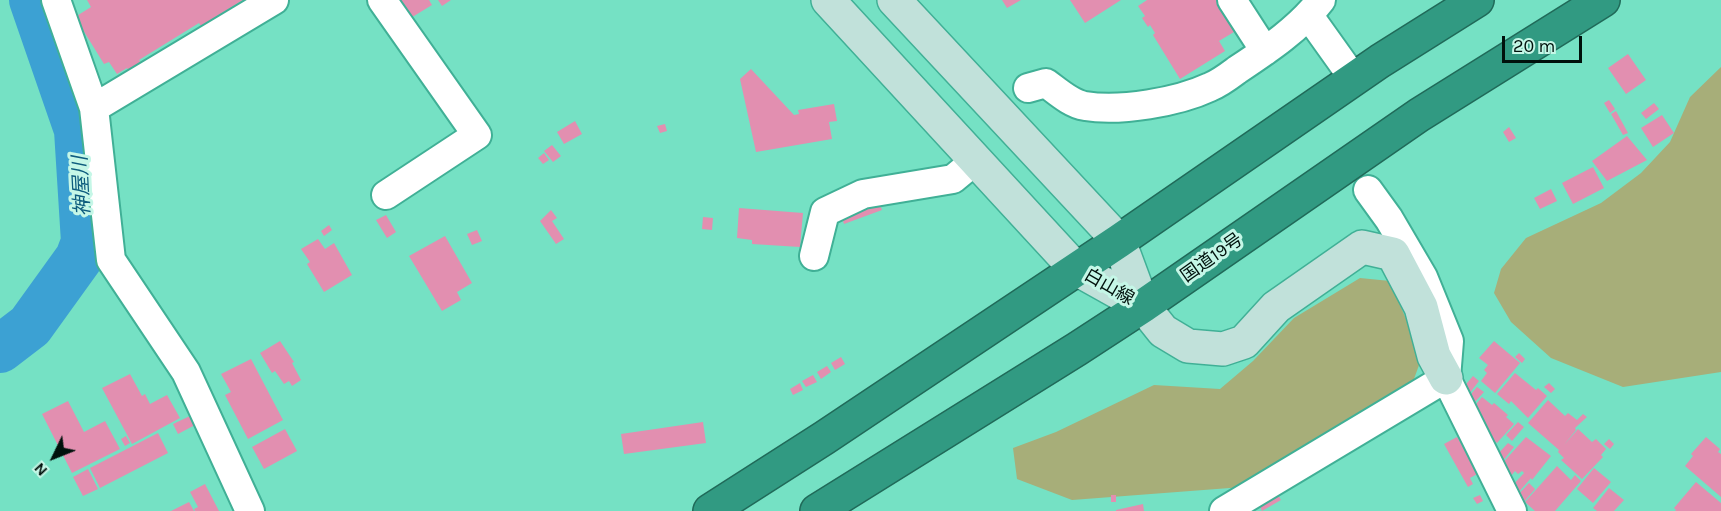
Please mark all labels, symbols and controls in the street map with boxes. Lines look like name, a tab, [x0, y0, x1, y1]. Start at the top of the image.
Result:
scale bar	[1505, 24, 1584, 62]
text: 20 m	[1513, 35, 1555, 57]
water label: 神屋川	[68, 155, 96, 217]
street label: 国道19号	[1177, 229, 1247, 287]
street label: 白山線	[1080, 264, 1138, 310]
north arrow	[24, 427, 84, 487]
text: N	[30, 459, 51, 480]

